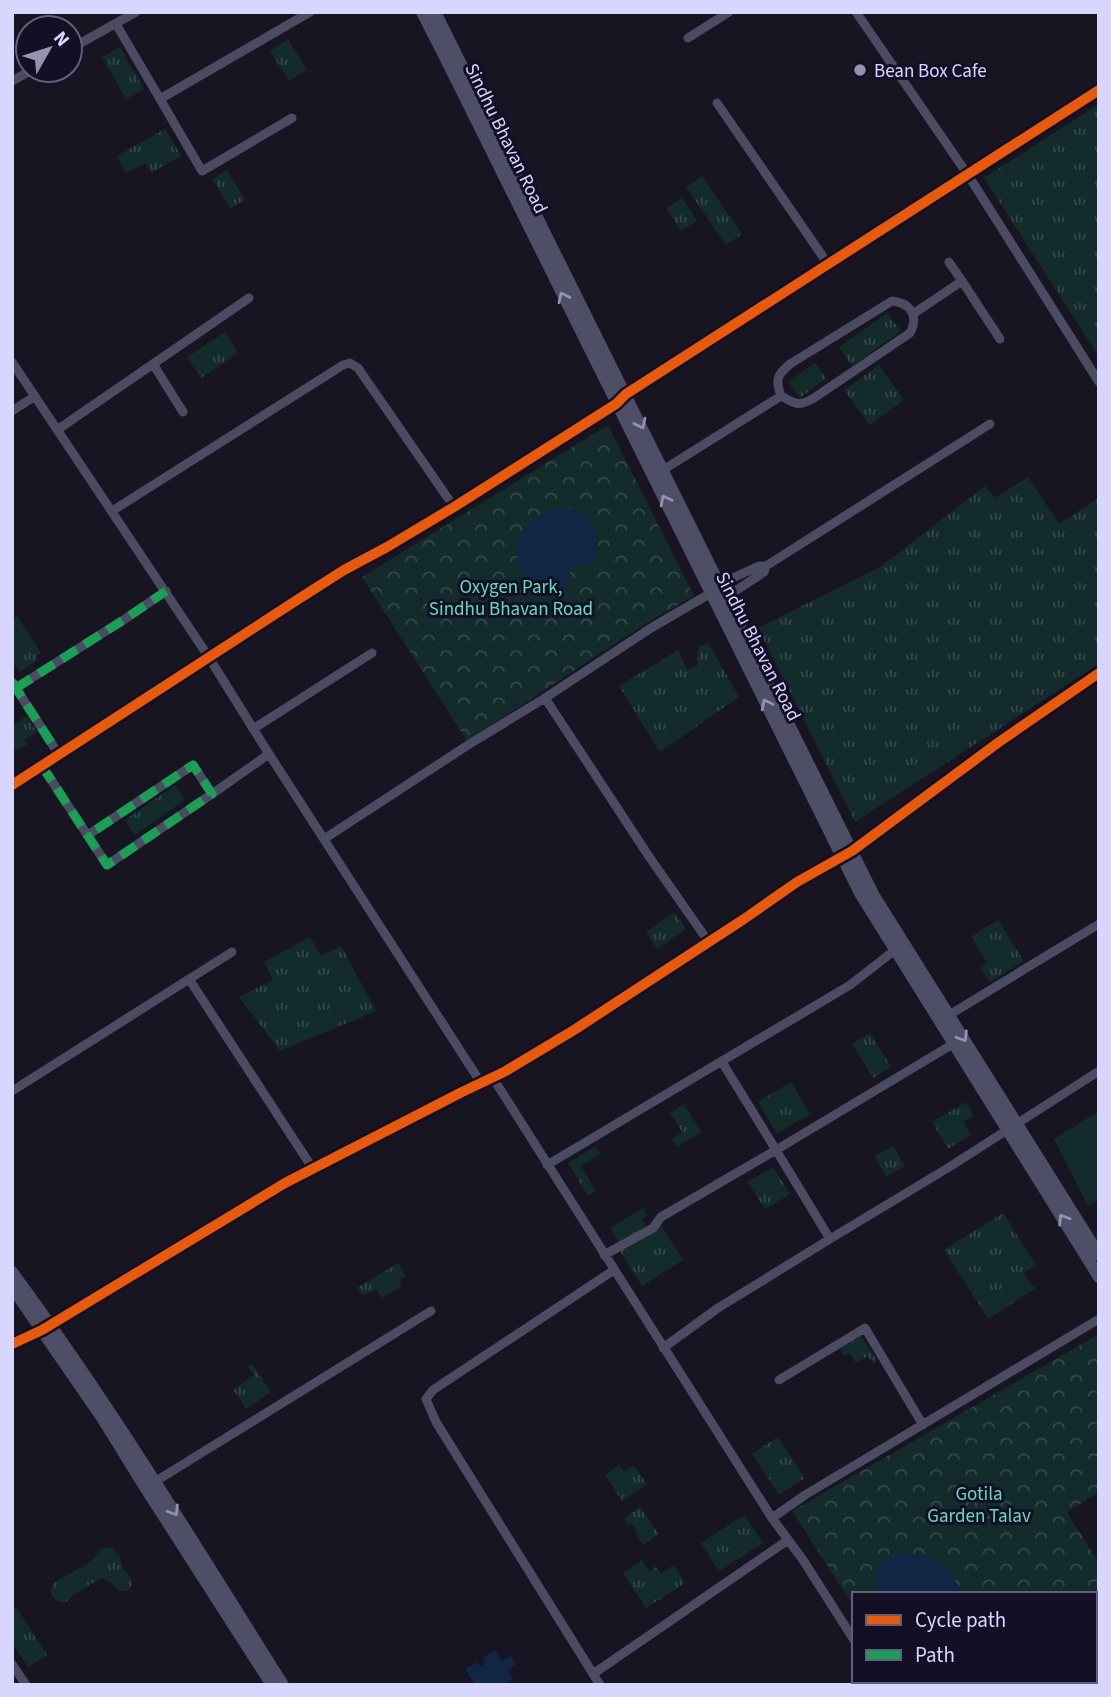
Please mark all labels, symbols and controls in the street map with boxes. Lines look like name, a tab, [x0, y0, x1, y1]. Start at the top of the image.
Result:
north arrow	[14, 14, 84, 84]
text: N	[47, 26, 76, 53]
place label: Bean Box Cafe	[874, 58, 987, 85]
street label: Sindhu Bhavan Road	[457, 59, 554, 218]
marker: Bean Box Cafe	[852, 62, 868, 78]
one-way arrow	[558, 292, 572, 304]
one-way arrow	[632, 417, 646, 429]
one-way arrow	[659, 495, 673, 507]
street label: Sindhu Bhavan Road	[708, 567, 807, 726]
park label: Oxygen Park, Sindhu Bhavan Road	[429, 574, 593, 623]
one-way arrow	[761, 699, 775, 711]
one-way arrow	[954, 1030, 967, 1043]
one-way arrow	[1058, 1214, 1071, 1227]
park label: Gotila Garden Talav	[927, 1481, 1031, 1530]
one-way arrow	[166, 1503, 179, 1516]
legend	[852, 1592, 1097, 1683]
text: Cycle path	[915, 1605, 1006, 1635]
text: Path	[915, 1640, 955, 1670]

